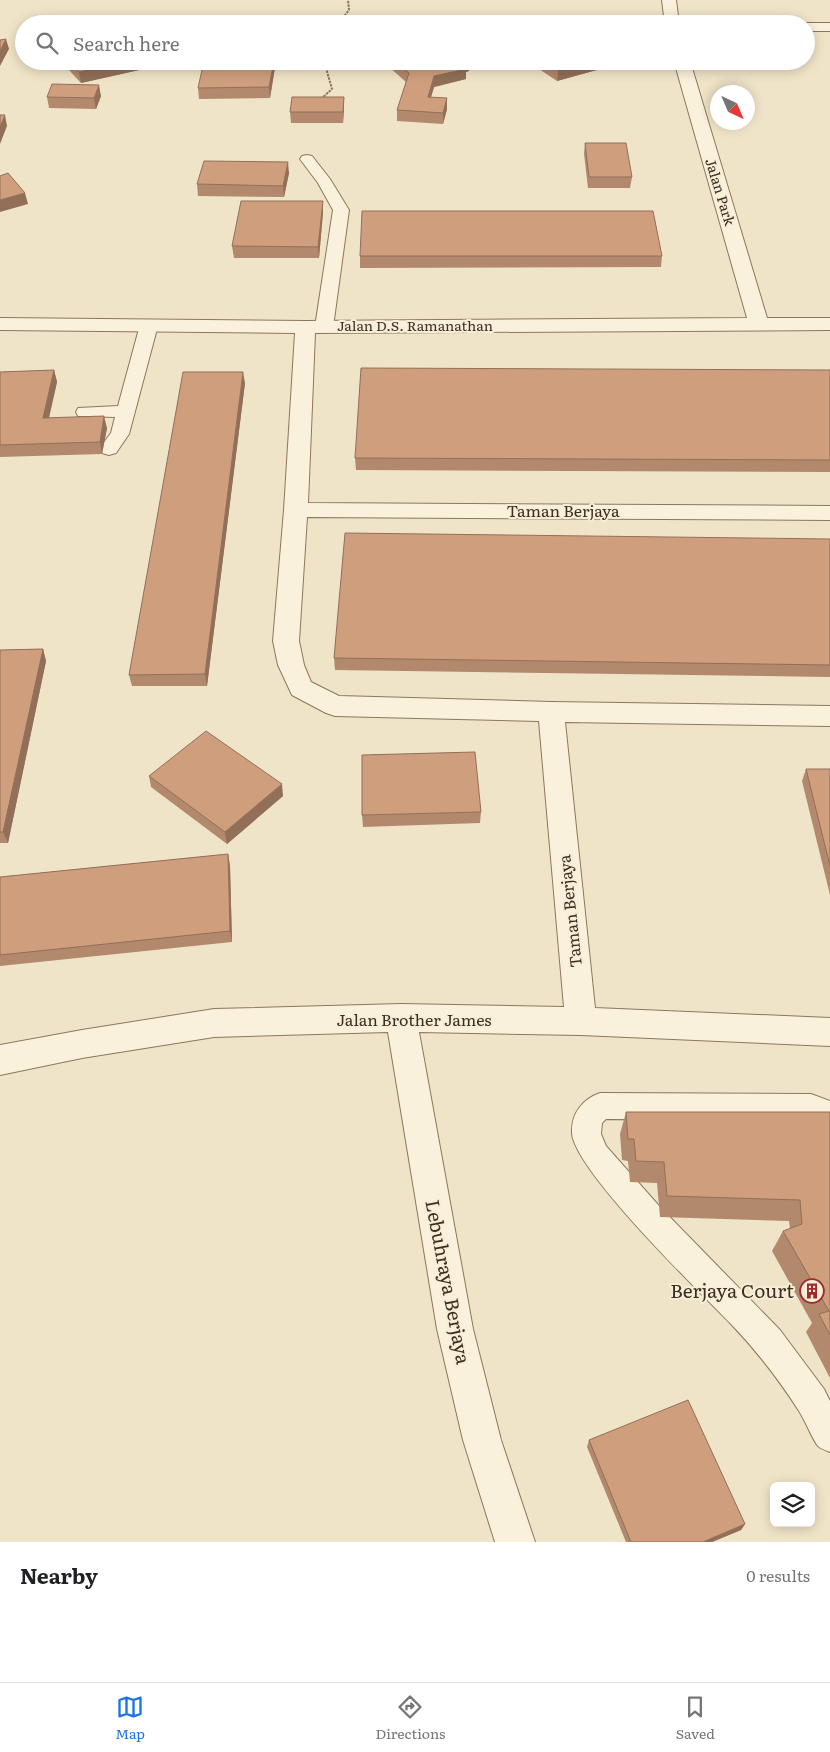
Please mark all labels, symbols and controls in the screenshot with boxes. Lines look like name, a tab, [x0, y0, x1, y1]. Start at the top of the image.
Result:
search box	[15, 15, 815, 70]
icon: search	[33, 29, 61, 57]
text: Search here	[73, 29, 180, 57]
north arrow	[710, 85, 755, 130]
street label: Jalan Park	[701, 155, 741, 228]
street label: Jalan D.S. Ramanathan	[337, 315, 493, 335]
street label: Taman Berjaya	[506, 498, 620, 522]
street label: Taman Berjaya	[551, 853, 587, 969]
street label: Jalan Brother James	[337, 1007, 491, 1031]
street label: Lebuhraya Berjaya	[419, 1197, 479, 1367]
place label: Berjaya Court	[670, 1276, 794, 1304]
building icon: Berjaya Court	[799, 1278, 825, 1304]
map controls	[770, 1482, 815, 1527]
button: layers	[770, 1482, 815, 1527]
text: Nearby	[20, 1559, 98, 1590]
text: 0 results	[746, 1563, 810, 1587]
tab: Map	[115, 1693, 145, 1743]
tab: Directions	[375, 1693, 445, 1743]
tab: Saved	[676, 1693, 715, 1743]

